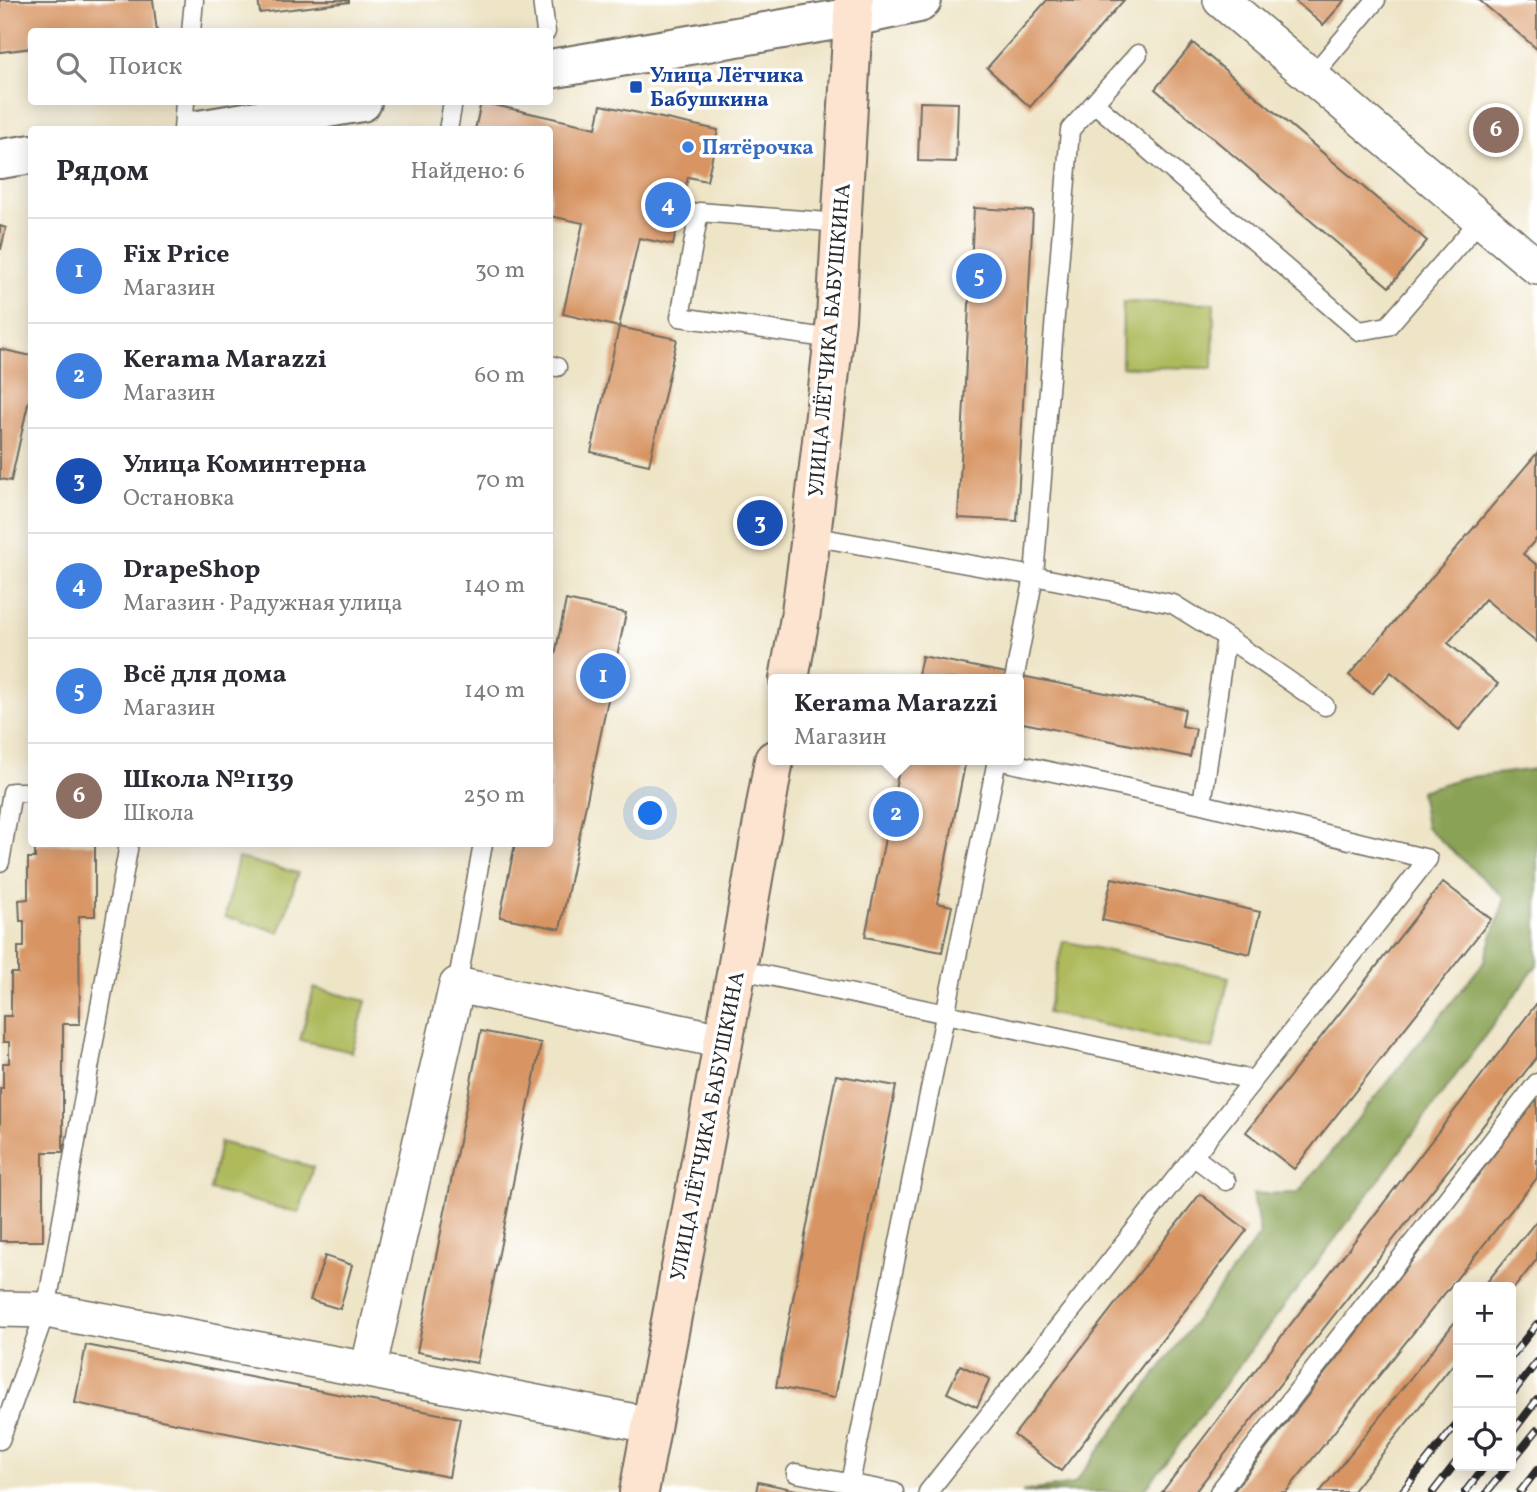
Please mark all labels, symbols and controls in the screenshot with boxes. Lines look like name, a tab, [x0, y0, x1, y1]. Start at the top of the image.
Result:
search box	[28, 28, 553, 105]
icon: search	[52, 48, 90, 86]
text: Поиск	[108, 49, 182, 85]
place label: Улица Лётчика Бабушкина	[650, 62, 804, 115]
marker: Улица Лётчика Бабушкина	[628, 79, 644, 95]
pin: 6	[1473, 104, 1519, 156]
place label: Пятёрочка	[702, 134, 814, 163]
marker: Пятёрочка	[680, 139, 696, 155]
text: Рядом	[56, 151, 149, 193]
text: Найдено: 6	[410, 156, 525, 188]
pin: 4	[645, 179, 691, 231]
street label: УЛИЦА ЛЁТЧИКА БАБУШКИНА	[802, 182, 859, 498]
text: Fix Price	[123, 237, 230, 273]
pin: 5	[956, 250, 1002, 302]
text: 1	[74, 255, 84, 287]
text: 30 m	[475, 255, 525, 287]
text: Магазин	[123, 273, 215, 305]
text: Kerama Marazzi	[123, 342, 327, 378]
text: 2	[73, 360, 85, 392]
text: 60 m	[475, 360, 525, 392]
text: Магазин	[123, 378, 215, 410]
text: Улица Коминтерна	[123, 447, 367, 483]
text: 3	[73, 465, 85, 497]
text: 70 m	[476, 465, 525, 497]
text: Остановка	[123, 483, 235, 515]
pin: 3	[737, 497, 783, 549]
text: DrapeShop	[123, 552, 260, 588]
text: 4	[72, 570, 86, 602]
text: 140 m	[464, 570, 525, 602]
text: Магазин · Радужная улица	[123, 588, 403, 620]
pin: 1	[580, 650, 626, 702]
text: Всё для дома	[123, 657, 287, 693]
popup	[768, 674, 1024, 765]
text: 5	[73, 675, 85, 707]
text: 140 m	[464, 675, 525, 707]
text: Kerama Marazzi	[794, 686, 998, 722]
text: Магазин	[123, 693, 215, 725]
text: Магазин	[794, 722, 886, 754]
text: Школа №1139	[123, 762, 294, 798]
text: 6	[73, 780, 85, 812]
text: 250 m	[463, 780, 525, 812]
pin: 2	[873, 788, 919, 840]
your location	[633, 796, 667, 830]
text: Школа	[123, 798, 194, 830]
street label: УЛИЦА ЛЁТЧИКА БАБУШКИНА	[664, 969, 753, 1284]
map controls	[1453, 1282, 1516, 1471]
button: +	[1453, 1282, 1516, 1345]
button: −	[1453, 1345, 1516, 1408]
button: locate	[1453, 1408, 1516, 1471]

